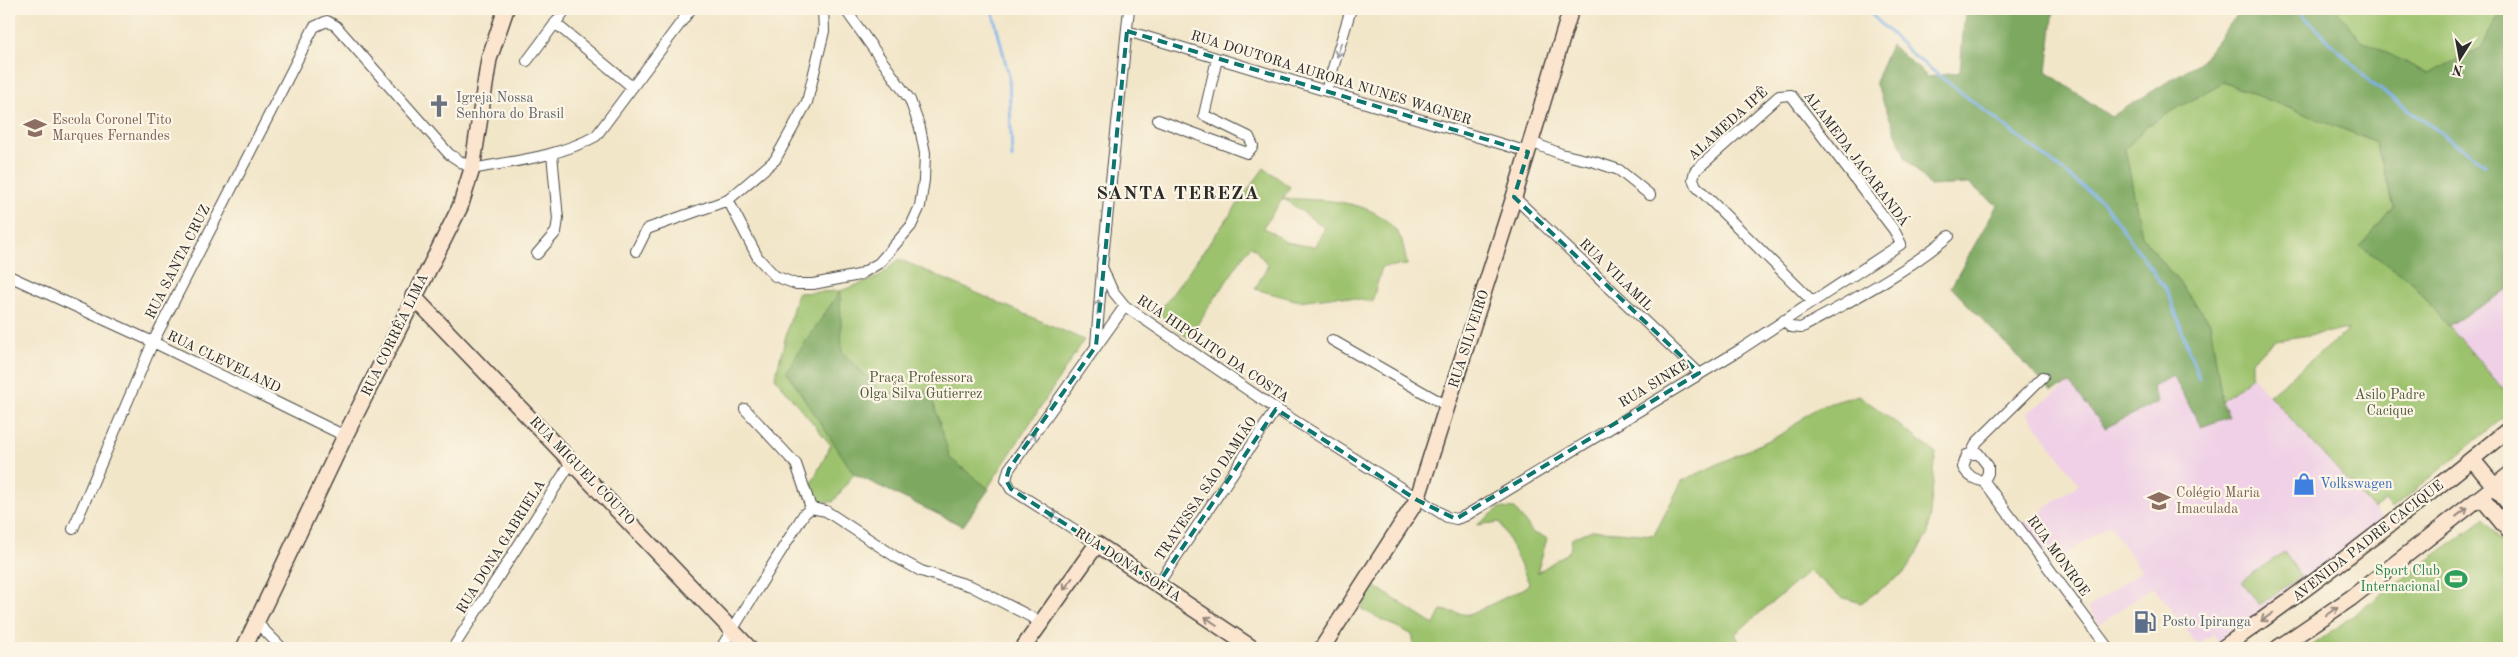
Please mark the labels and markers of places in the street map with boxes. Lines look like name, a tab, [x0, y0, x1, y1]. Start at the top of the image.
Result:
place label: Igreja Nossa Senhora do Brasil	[456, 91, 564, 121]
church icon: Igreja Nossa Senhora do Brasil	[426, 93, 452, 119]
place label: Escola Coronel Tito Marques Fernandes	[52, 113, 172, 143]
school or university icon: Escola Coronel Tito Marques Fernandes	[22, 115, 48, 141]
shop icon: Volkswagen	[2291, 471, 2317, 497]
place label: Volkswagen	[2320, 477, 2393, 491]
place label: Colégio Maria Imaculada	[2176, 486, 2260, 516]
school or university icon: Colégio Maria Imaculada	[2146, 488, 2172, 514]
place label: Sport Club Internacional	[2360, 564, 2440, 594]
sports icon: Sport Club Internacional	[2443, 566, 2469, 592]
fuel station icon: Posto Ipiranga	[2132, 609, 2158, 635]
place label: Posto Ipiranga	[2162, 615, 2251, 629]

